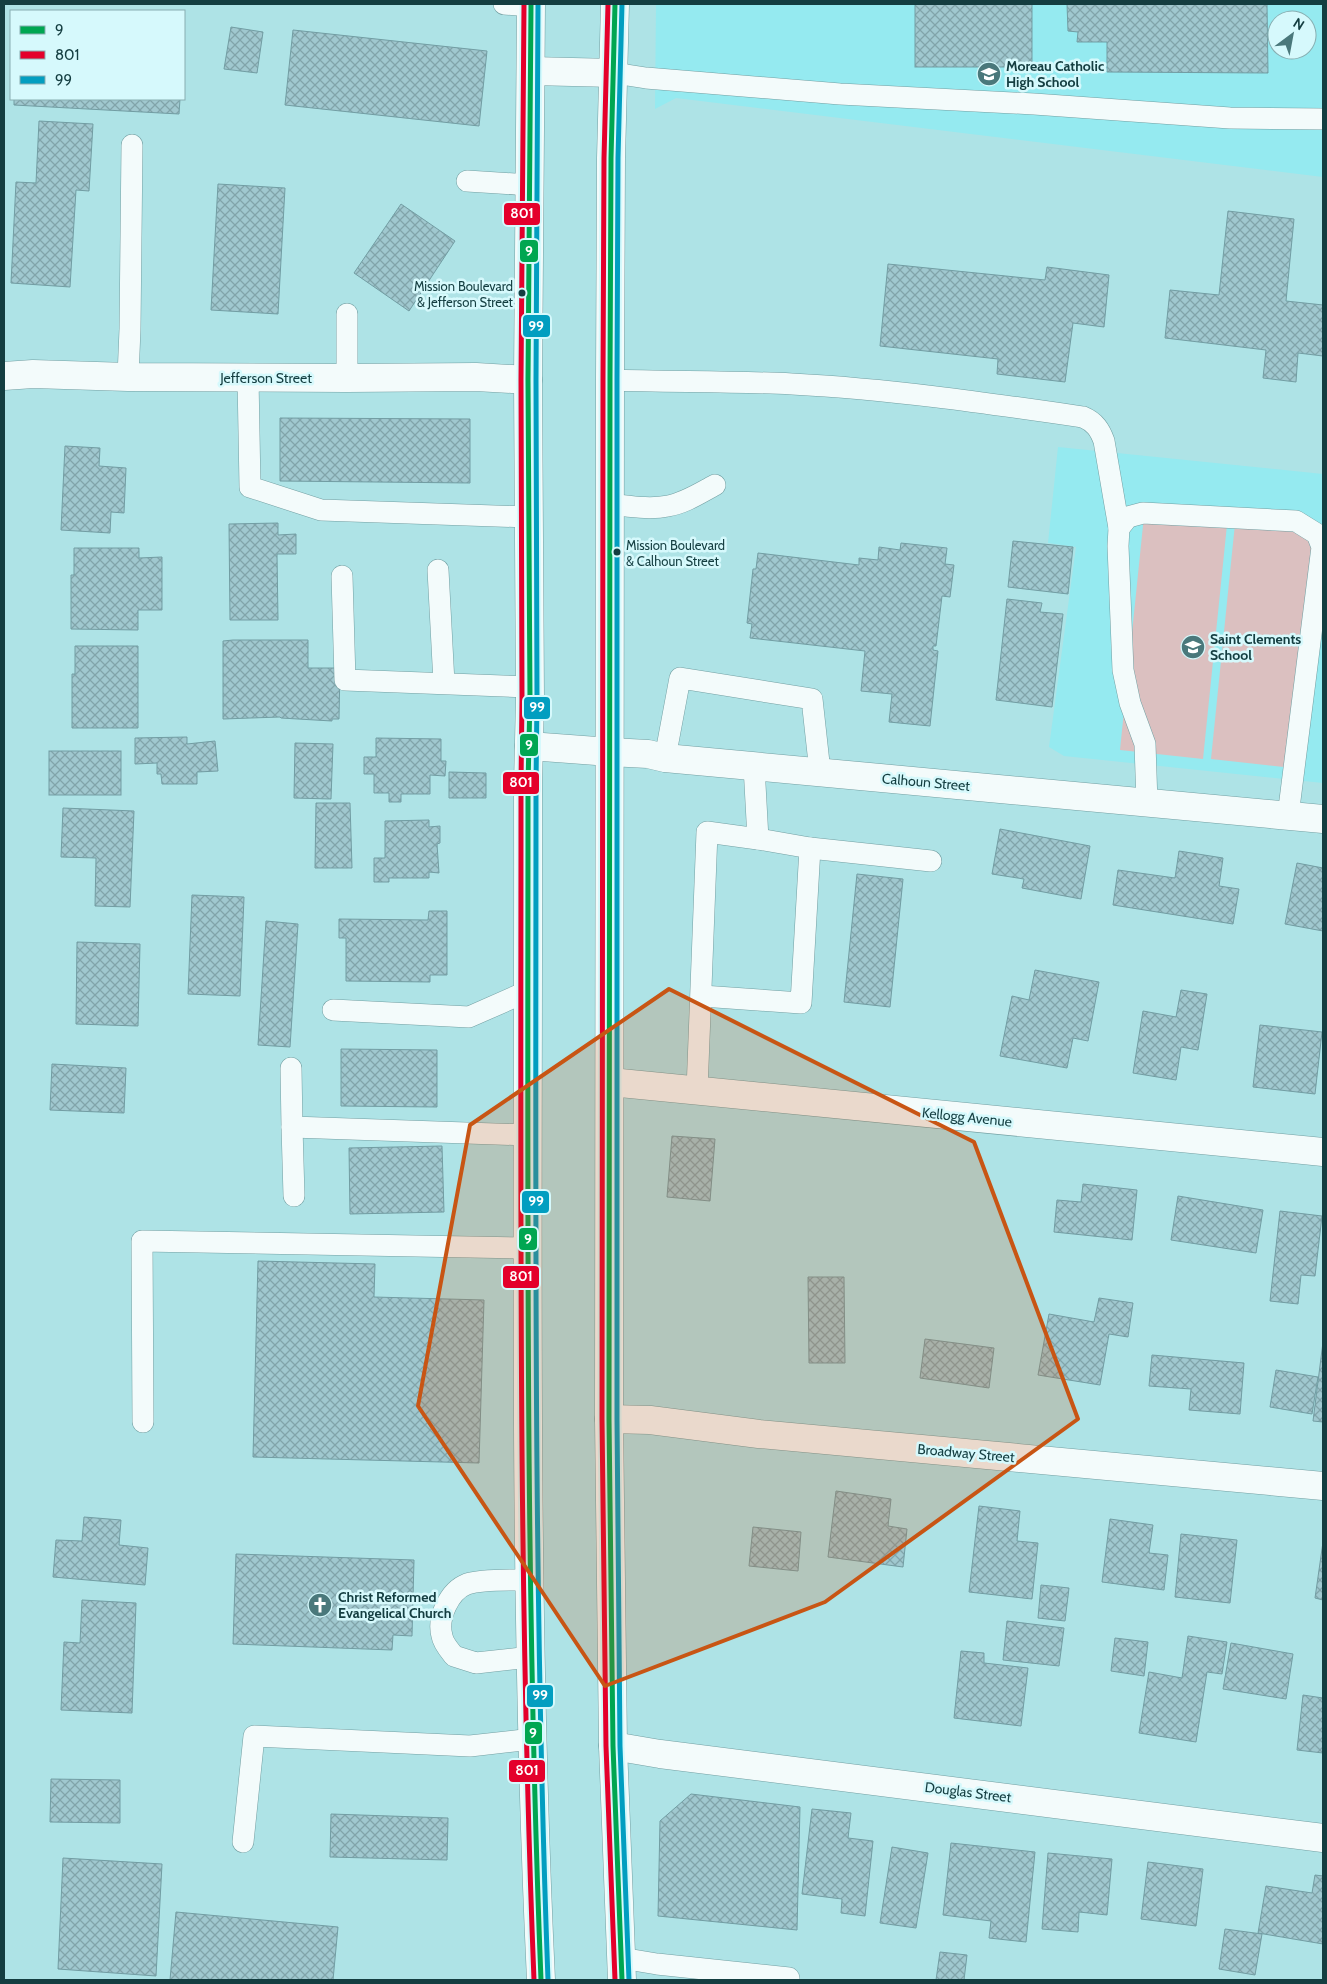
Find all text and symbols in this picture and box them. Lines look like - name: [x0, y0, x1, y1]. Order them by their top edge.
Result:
- legend: [10, 10, 185, 100]
- north arrow: [1267, 10, 1317, 60]
- text: N: [1290, 14, 1308, 34]
- text: 9: [55, 21, 64, 39]
- text: 801: [55, 46, 79, 64]
- place label: Moreau Catholic High School: [1006, 57, 1105, 91]
- school or university icon: Moreau Catholic High School: [976, 61, 1002, 87]
- text: 99: [55, 71, 72, 89]
- line badge: 801: [503, 202, 541, 226]
- text: 801: [510, 204, 534, 222]
- line badge: 9: [519, 239, 539, 263]
- text: 9: [525, 242, 533, 260]
- place label: Mission Boulevard & Jefferson Street: [414, 278, 514, 310]
- marker: Mission Boulevard & Jefferson Street: [517, 288, 527, 298]
- line badge: 99: [522, 314, 551, 338]
- text: 99: [528, 317, 544, 335]
- street label: Jefferson Street: [219, 369, 312, 387]
- place label: Mission Boulevard & Calhoun Street: [626, 537, 725, 569]
- marker: Mission Boulevard & Calhoun Street: [612, 547, 622, 557]
- place label: Saint Clements School: [1210, 630, 1301, 664]
- school or university icon: Saint Clements School: [1180, 634, 1206, 660]
- line badge: 99: [523, 696, 551, 720]
- text: 99: [529, 698, 545, 716]
- line badge: 9: [519, 733, 539, 757]
- text: 9: [525, 736, 533, 754]
- street label: Calhoun Street: [881, 769, 971, 795]
- line badge: 801: [502, 771, 540, 795]
- text: 801: [509, 773, 533, 791]
- street label: Kellogg Avenue: [921, 1103, 1013, 1131]
- line badge: 99: [521, 1190, 550, 1214]
- text: 99: [528, 1192, 544, 1210]
- line badge: 9: [518, 1227, 538, 1251]
- text: 9: [524, 1230, 532, 1248]
- line badge: 801: [502, 1265, 540, 1289]
- text: 801: [509, 1267, 533, 1285]
- street label: Broadway Street: [917, 1440, 1016, 1466]
- place label: Christ Reformed Evangelical Church: [338, 1588, 451, 1622]
- church icon: Christ Reformed Evangelical Church: [307, 1592, 333, 1618]
- line badge: 99: [526, 1684, 554, 1708]
- text: 99: [532, 1686, 548, 1704]
- line badge: 9: [524, 1721, 543, 1745]
- text: 9: [529, 1724, 537, 1742]
- line badge: 801: [508, 1759, 546, 1783]
- text: 801: [515, 1761, 539, 1779]
- street label: Douglas Street: [924, 1778, 1013, 1806]

